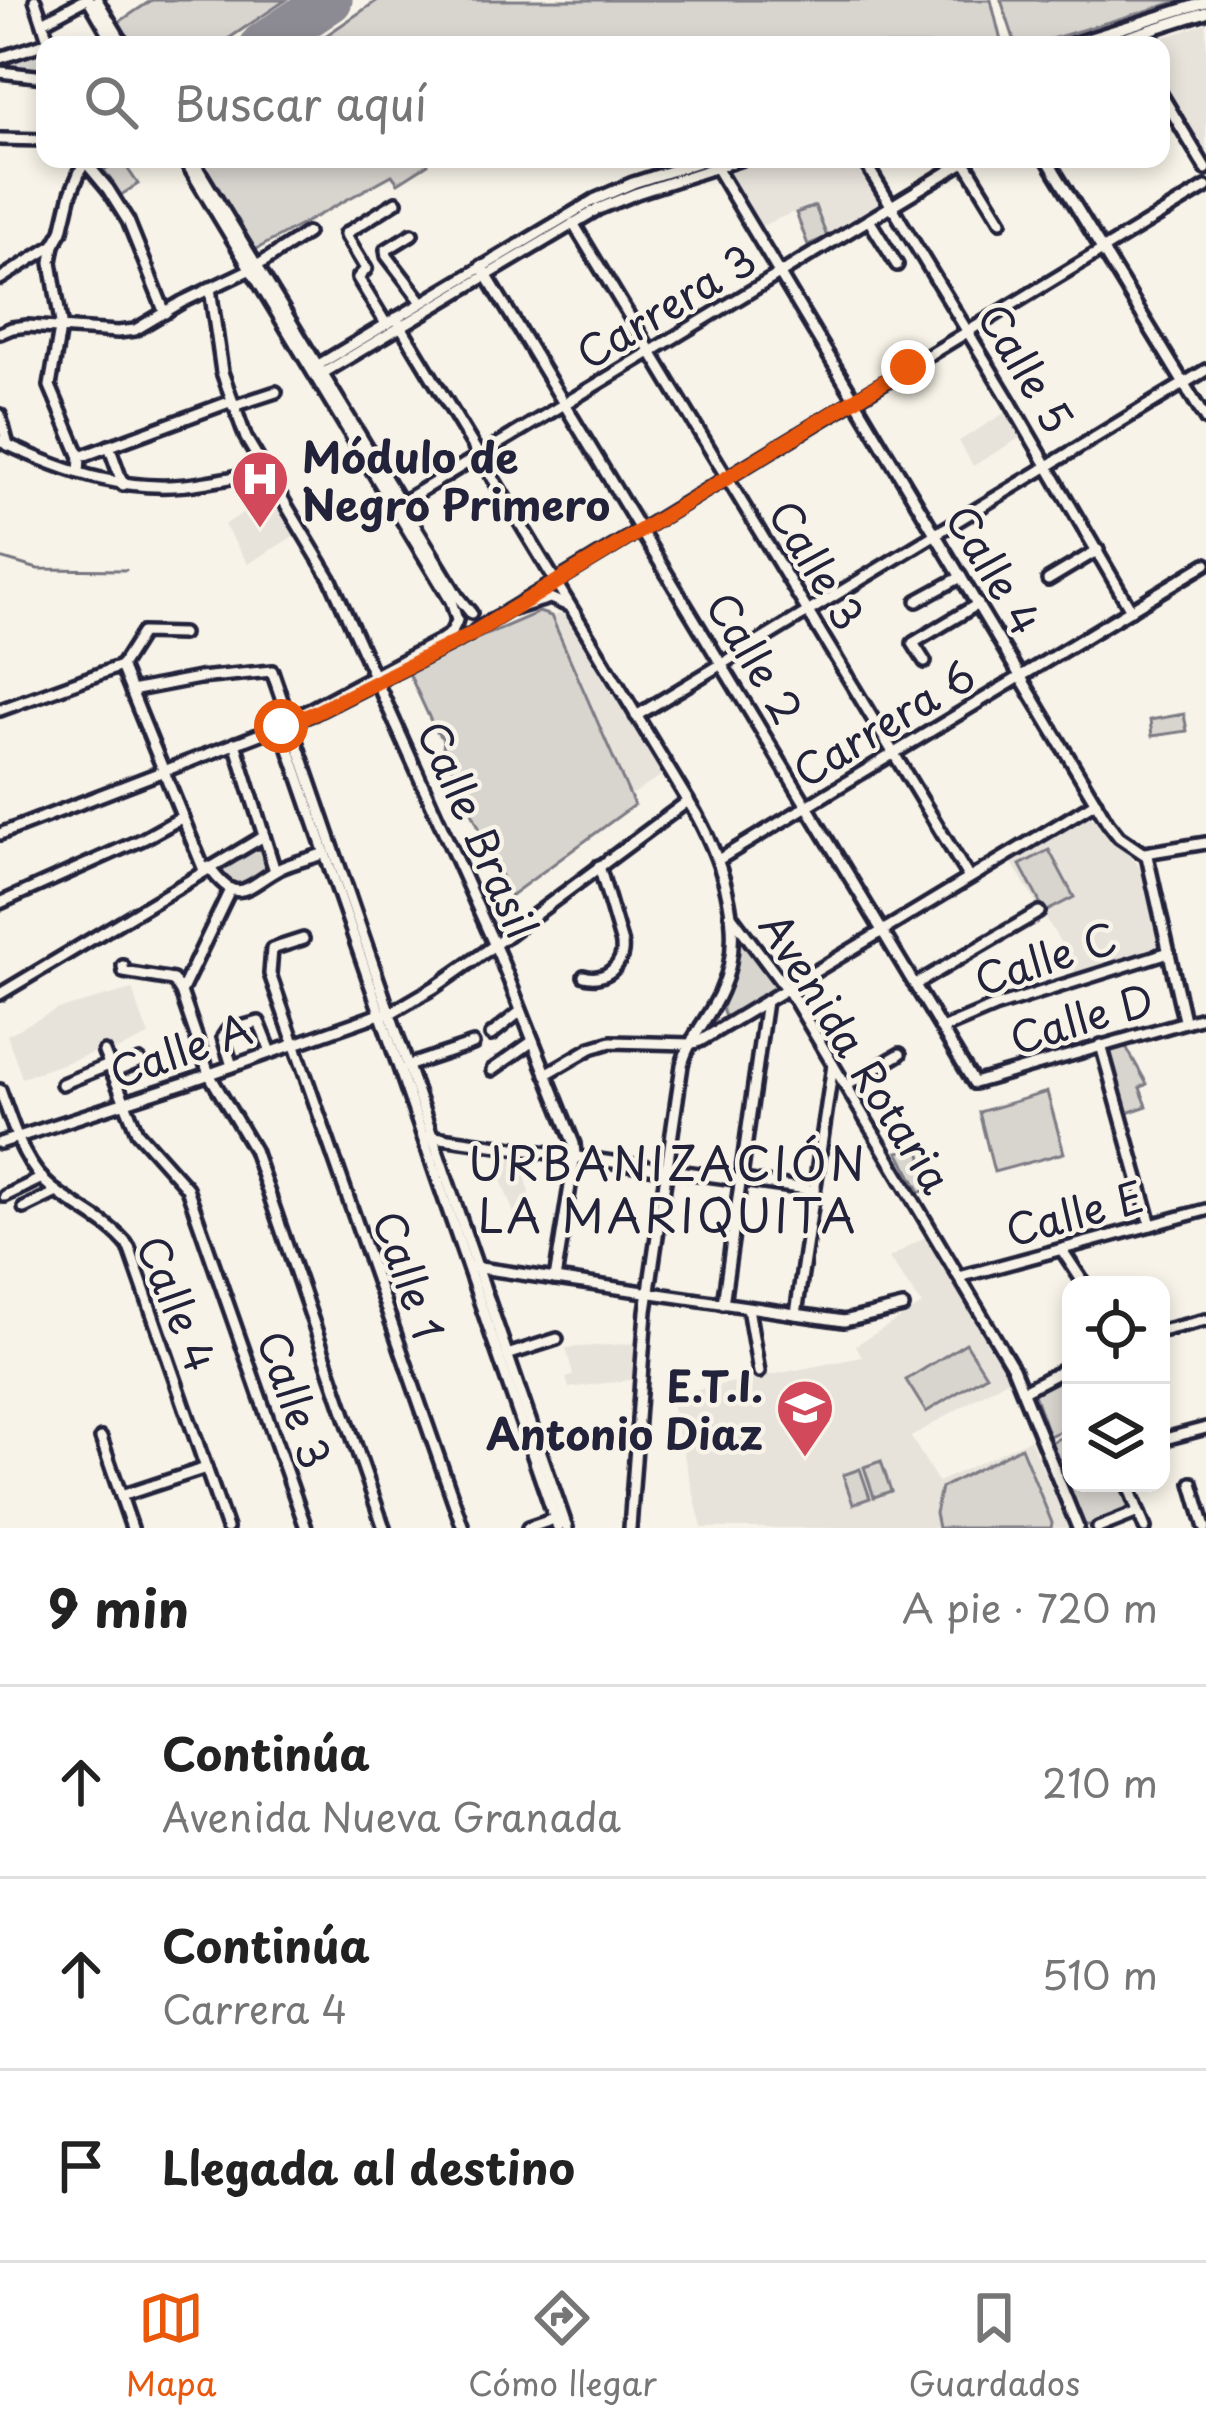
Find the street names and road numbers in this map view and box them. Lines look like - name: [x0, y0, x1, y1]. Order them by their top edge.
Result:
- street label: Carrera 3: [563, 227, 767, 383]
- street label: Calle 5: [964, 290, 1090, 444]
- street label: Calle 3: [754, 487, 882, 641]
- street label: Calle 4: [931, 492, 1059, 646]
- street label: Calle 2: [692, 579, 820, 735]
- street label: Carrera 6: [780, 643, 986, 801]
- street label: Calle Brasil: [403, 710, 555, 948]
- street label: Avenida Rotaria: [745, 899, 969, 1205]
- street label: Calle C: [966, 904, 1124, 1010]
- street label: Calle D: [1001, 965, 1161, 1069]
- street label: Calle A: [101, 995, 259, 1103]
- street label: Calle E: [998, 1163, 1150, 1261]
- street label: Calle 1: [359, 1202, 461, 1348]
- street label: Calle 4: [122, 1225, 234, 1381]
- street label: Calle 3: [243, 1322, 349, 1476]

